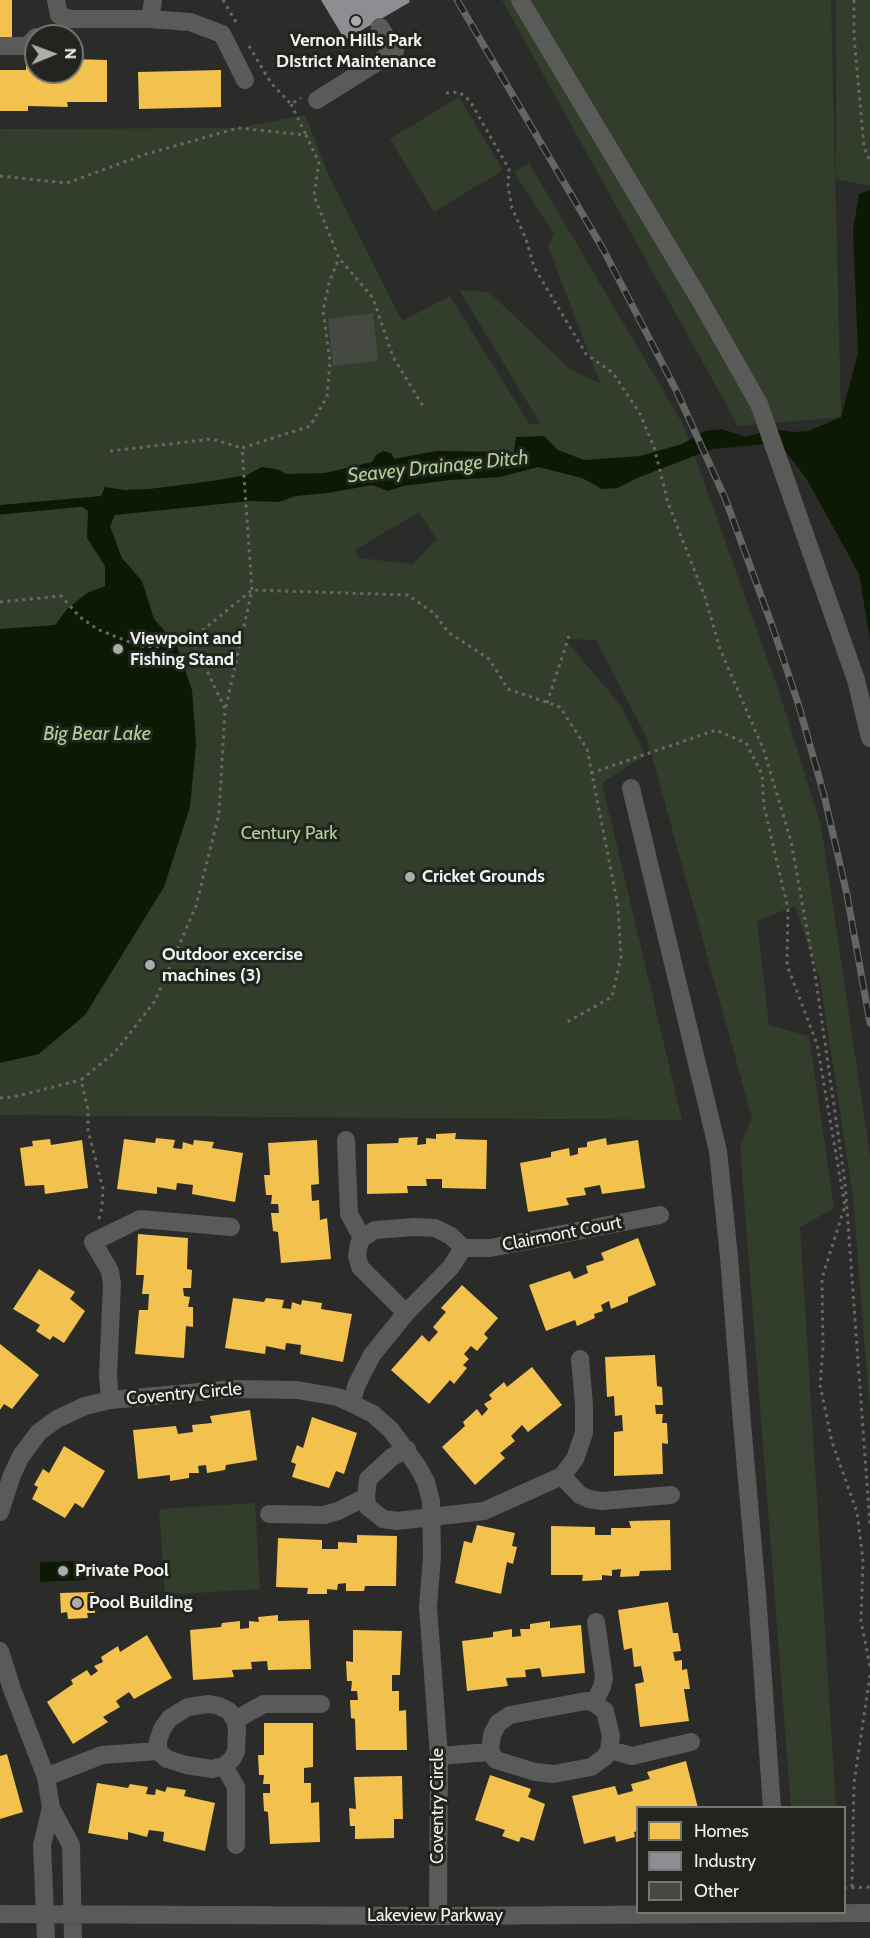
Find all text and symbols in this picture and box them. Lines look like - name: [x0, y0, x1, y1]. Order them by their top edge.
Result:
- marker: Vernon Hills Park DIstrict Maintenance: [349, 14, 363, 28]
- north arrow: [24, 24, 84, 84]
- place label: Vernon Hills Park DIstrict Maintenance: [276, 30, 436, 72]
- text: N: [61, 48, 80, 60]
- water label: Seavey Drainage Ditch: [346, 446, 530, 488]
- place label: Viewpoint and Fishing Stand: [130, 628, 242, 670]
- marker: Viewpoint and Fishing Stand: [111, 642, 125, 656]
- water label: Big Bear Lake: [43, 722, 151, 746]
- park label: Century Park: [241, 823, 337, 845]
- place label: Cricket Grounds: [422, 866, 545, 888]
- marker: Cricket Grounds: [403, 870, 417, 884]
- place label: Outdoor excercise machines (3): [162, 944, 303, 986]
- marker: Outdoor excercise machines (3): [143, 958, 157, 972]
- street label: Clairmont Court: [500, 1212, 624, 1256]
- street label: Coventry Circle: [125, 1378, 243, 1410]
- place label: Private Pool: [75, 1560, 169, 1582]
- marker: Private Pool: [56, 1564, 70, 1578]
- place label: Pool Building: [89, 1592, 192, 1614]
- marker: Pool Building: [70, 1596, 84, 1610]
- street label: Coventry Circle: [427, 1748, 449, 1864]
- legend: [636, 1806, 846, 1914]
- text: Homes: [694, 1820, 749, 1842]
- text: Industry: [694, 1850, 756, 1872]
- text: Other: [694, 1880, 739, 1902]
- street label: Lakeview Parkway: [367, 1905, 503, 1927]

